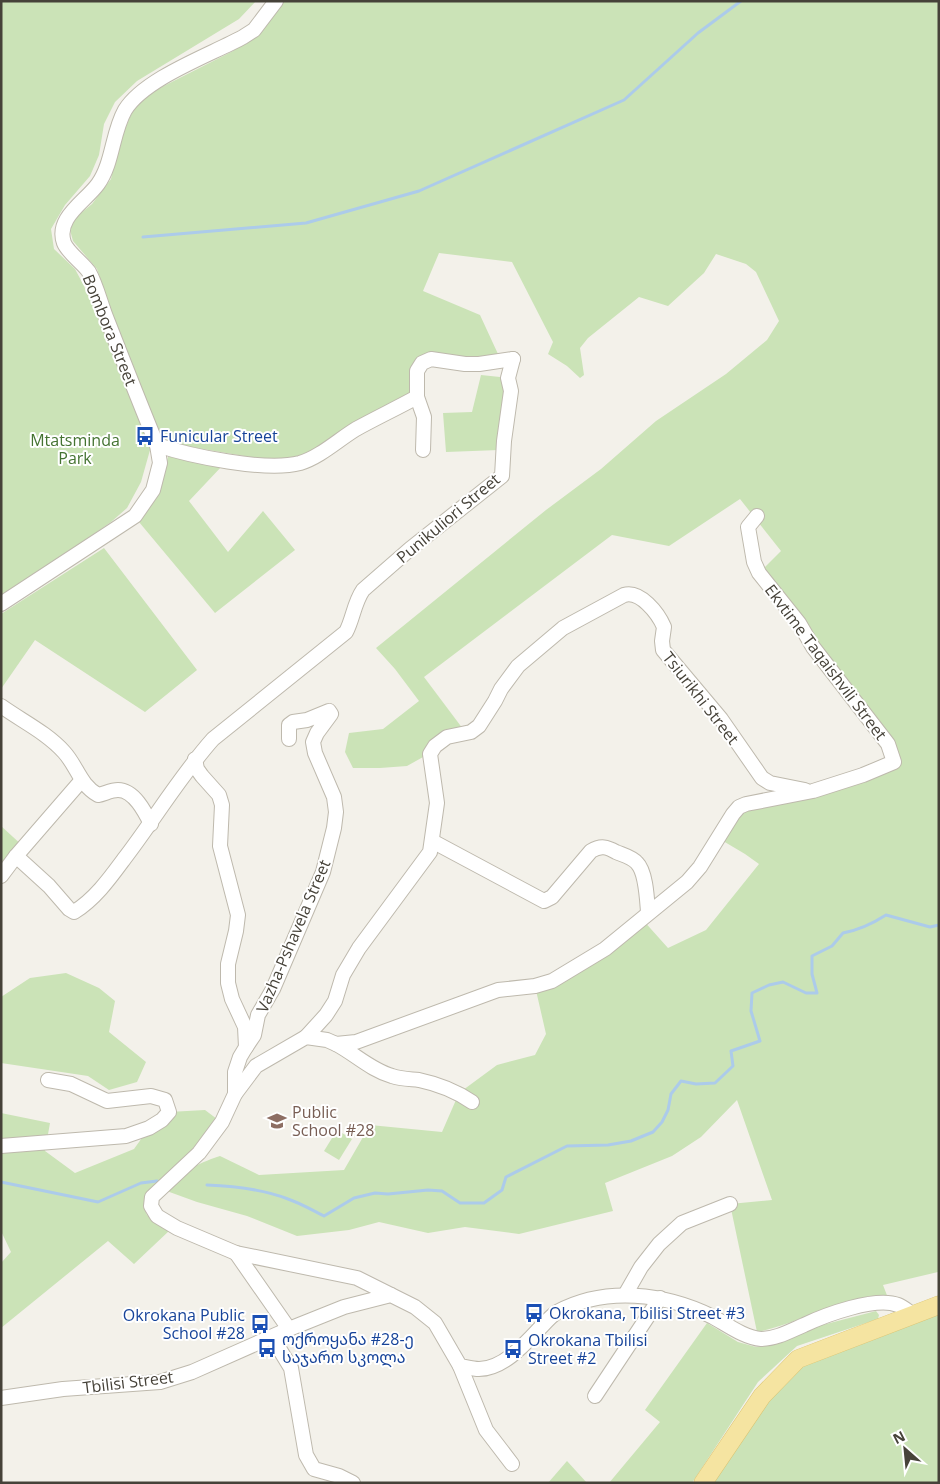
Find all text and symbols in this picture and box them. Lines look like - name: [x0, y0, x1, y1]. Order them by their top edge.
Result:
- street label: Bombora Street: [78, 271, 142, 389]
- bus stop icon: Funicular Street: [134, 425, 156, 447]
- place label: Funicular Street: [160, 425, 278, 447]
- park label: Mtatsminda Park: [30, 429, 120, 469]
- street label: Punikuliori Street: [392, 468, 505, 568]
- street label: Ekvtime Taqaishvili Street: [760, 580, 892, 745]
- street label: Tsiurikhi Street: [658, 647, 744, 749]
- street label: Vazha-Pshavela Street: [251, 856, 335, 1016]
- place label: Public School #28: [292, 1101, 374, 1141]
- school or university icon: Public School #28: [266, 1110, 288, 1132]
- bus stop icon: Okrokana, Tbilisi Street #3: [523, 1302, 545, 1324]
- place label: Okrokana, Tbilisi Street #3: [549, 1302, 745, 1324]
- place label: Okrokana Public School #28: [123, 1304, 245, 1344]
- bus stop icon: Okrokana Public School #28: [249, 1313, 271, 1335]
- place label: ოქროყანა #28-ე საჯარო სკოლა: [282, 1328, 414, 1368]
- place label: Okrokana Tbilisi Street #2: [528, 1329, 648, 1369]
- bus stop icon: ოქროყანა #28-ე საჯარო სკოლა: [256, 1337, 278, 1359]
- bus stop icon: Okrokana Tbilisi Street #2: [502, 1338, 524, 1360]
- street label: Tbilisi Street: [81, 1365, 175, 1398]
- north arrow: [880, 1424, 930, 1474]
- text: N: [889, 1426, 908, 1448]

